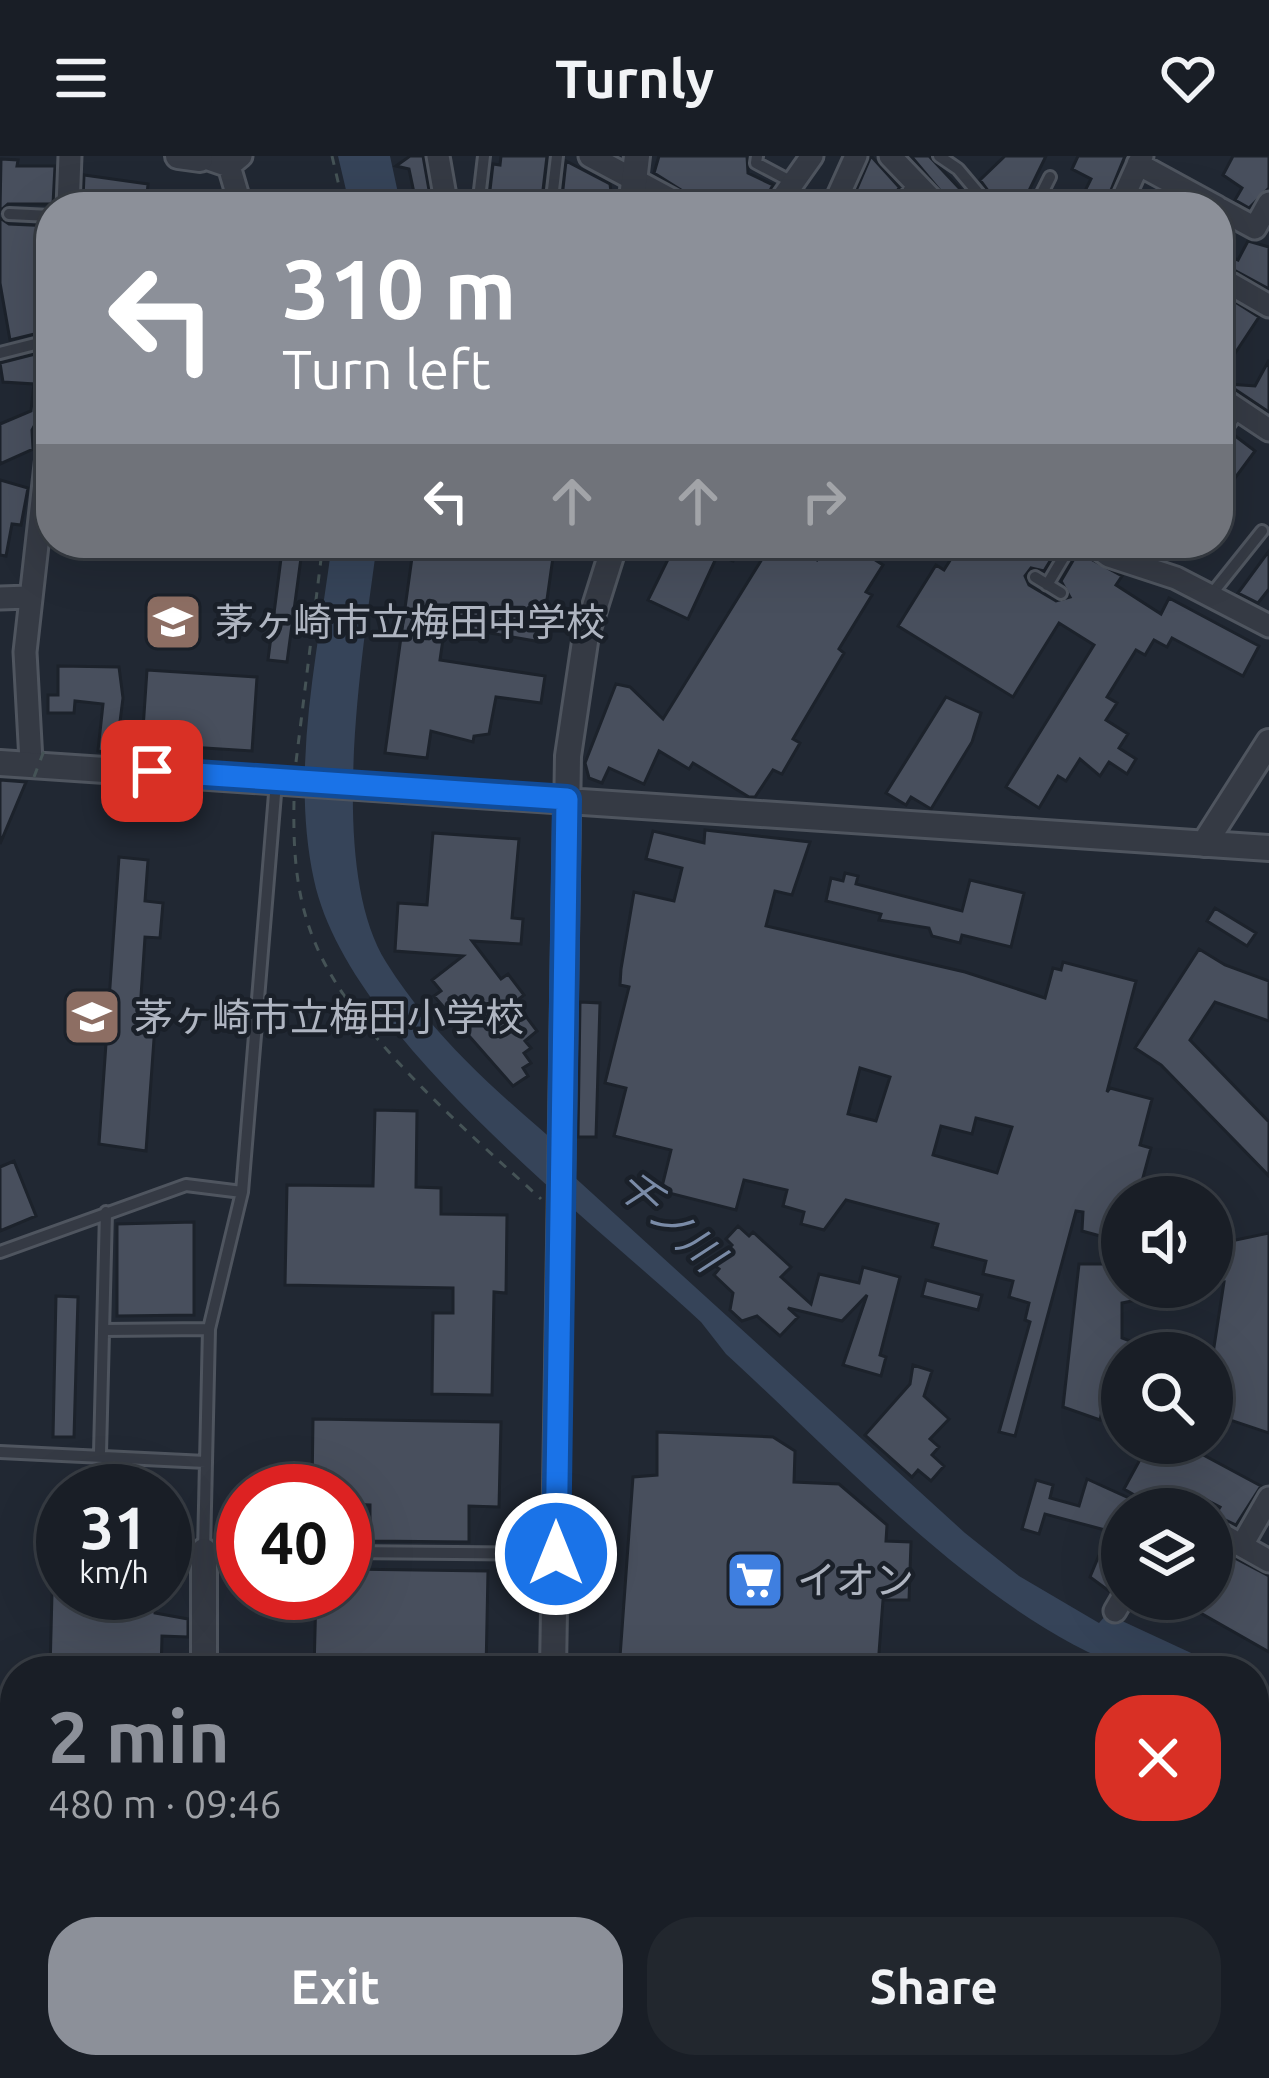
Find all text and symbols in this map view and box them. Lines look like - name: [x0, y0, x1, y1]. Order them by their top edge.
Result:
- icon: menu: [48, 45, 114, 111]
- icon: heart: [1155, 45, 1221, 111]
- text: Turnly: [555, 48, 714, 108]
- icon: left: [84, 240, 240, 396]
- text: 310 m: [282, 241, 516, 335]
- text: Turn left: [282, 339, 491, 399]
- icon: left: [413, 468, 479, 534]
- icon: ahead: [539, 468, 605, 534]
- icon: ahead: [665, 468, 731, 534]
- icon: right: [791, 468, 857, 534]
- school or university icon: 茅ヶ崎市立梅田中学校: [142, 591, 204, 653]
- place label: 茅ヶ崎市立梅田中学校: [215, 600, 605, 643]
- pin: [101, 720, 203, 822]
- icon: arrive: [119, 738, 185, 804]
- school or university icon: 茅ヶ崎市立梅田小学校: [61, 986, 123, 1048]
- place label: 茅ヶ崎市立梅田小学校: [134, 995, 524, 1038]
- water label: 千ノ川: [608, 1159, 735, 1283]
- map controls: [1101, 1176, 1233, 1620]
- button: sound: [1101, 1176, 1233, 1308]
- button: search: [1101, 1332, 1233, 1464]
- speed limit sign: 40: [216, 1464, 372, 1620]
- button: layers: [1101, 1488, 1233, 1620]
- position arrow: [493, 1491, 619, 1617]
- text: 31: [80, 1493, 148, 1560]
- supermarket icon: イオン: [724, 1549, 786, 1611]
- text: km/h: [79, 1555, 149, 1589]
- place label: イオン: [797, 1558, 914, 1601]
- button: close: [1095, 1695, 1221, 1821]
- text: 2 min: [48, 1696, 230, 1777]
- text: 480 m · 09:46: [48, 1782, 282, 1825]
- button: Exit: [48, 1917, 623, 2055]
- button: Share: [647, 1917, 1221, 2055]

